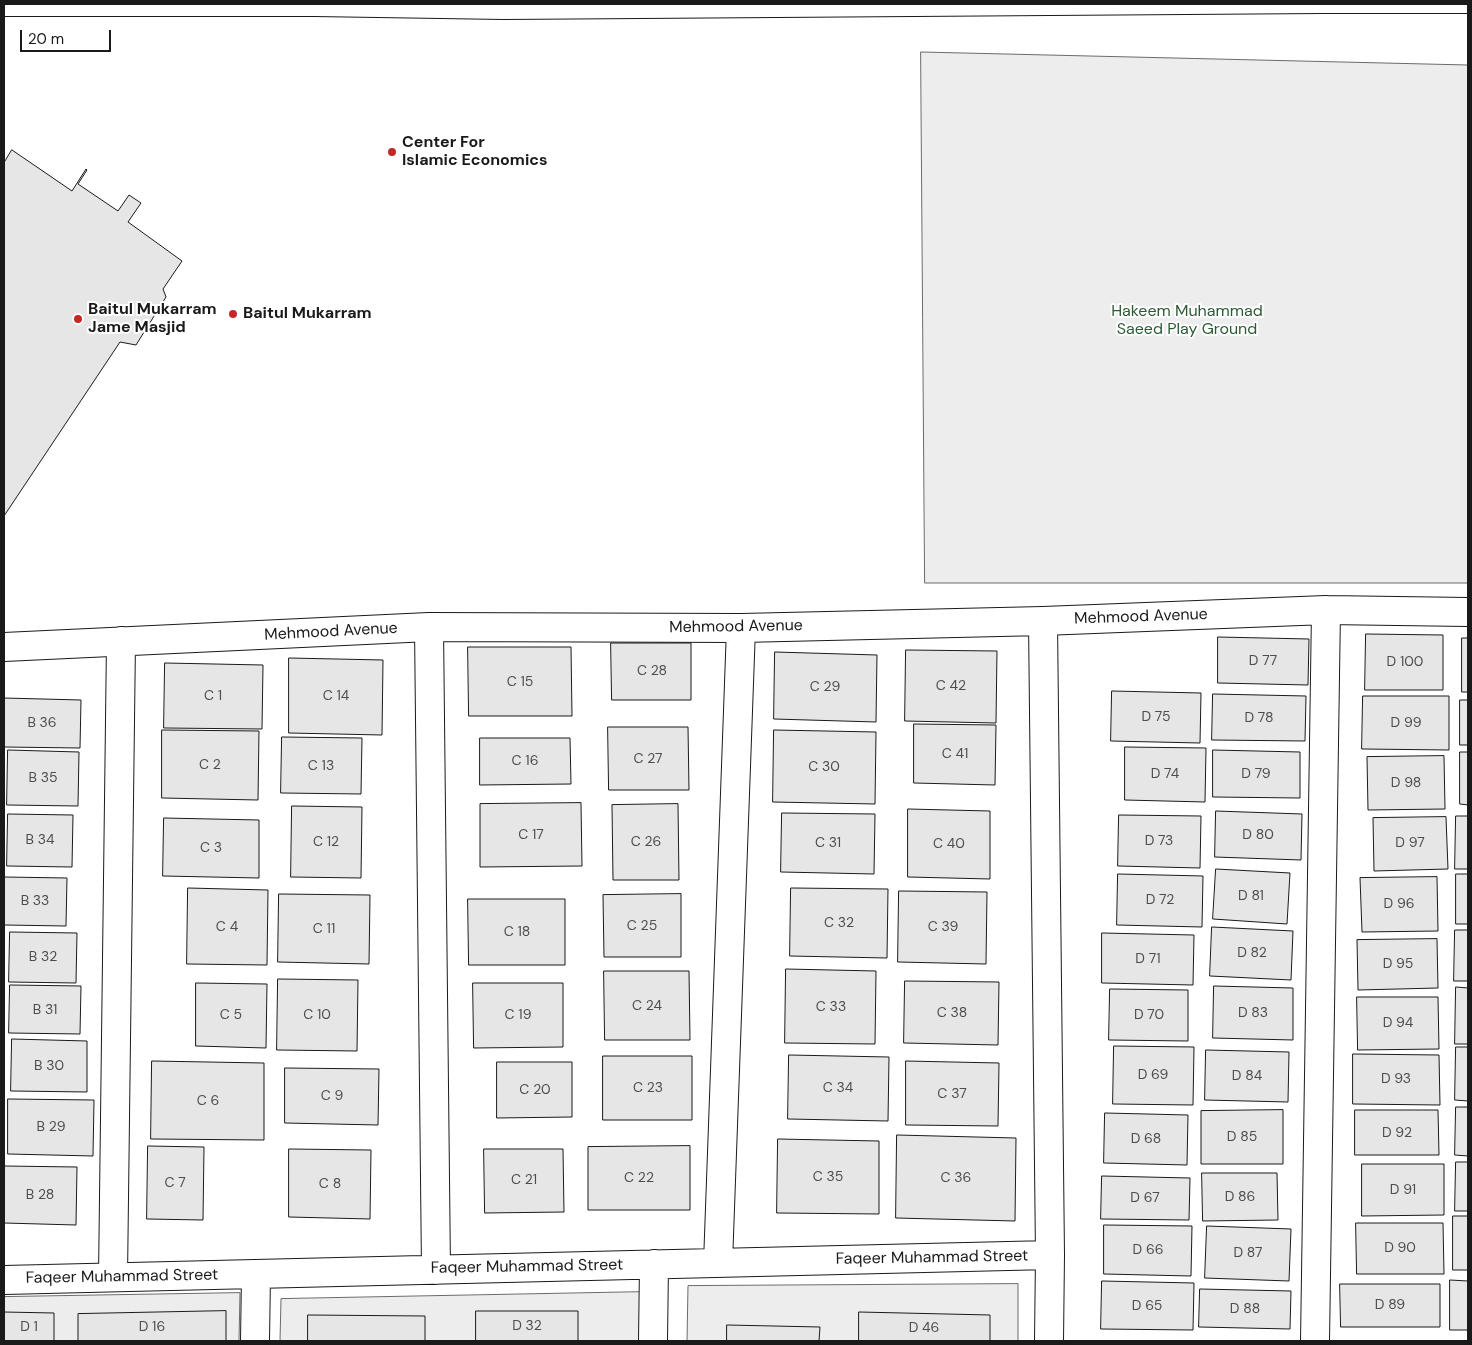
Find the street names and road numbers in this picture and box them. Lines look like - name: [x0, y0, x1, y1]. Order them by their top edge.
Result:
- street label: Mehmood Avenue: [1074, 605, 1208, 629]
- street label: Mehmood Avenue: [669, 616, 803, 638]
- street label: Mehmood Avenue: [264, 619, 398, 645]
- street label: Faqeer Muhammad Street: [836, 1247, 1028, 1269]
- street label: Faqeer Muhammad Street: [431, 1256, 623, 1278]
- street label: Faqeer Muhammad Street: [26, 1266, 218, 1288]

